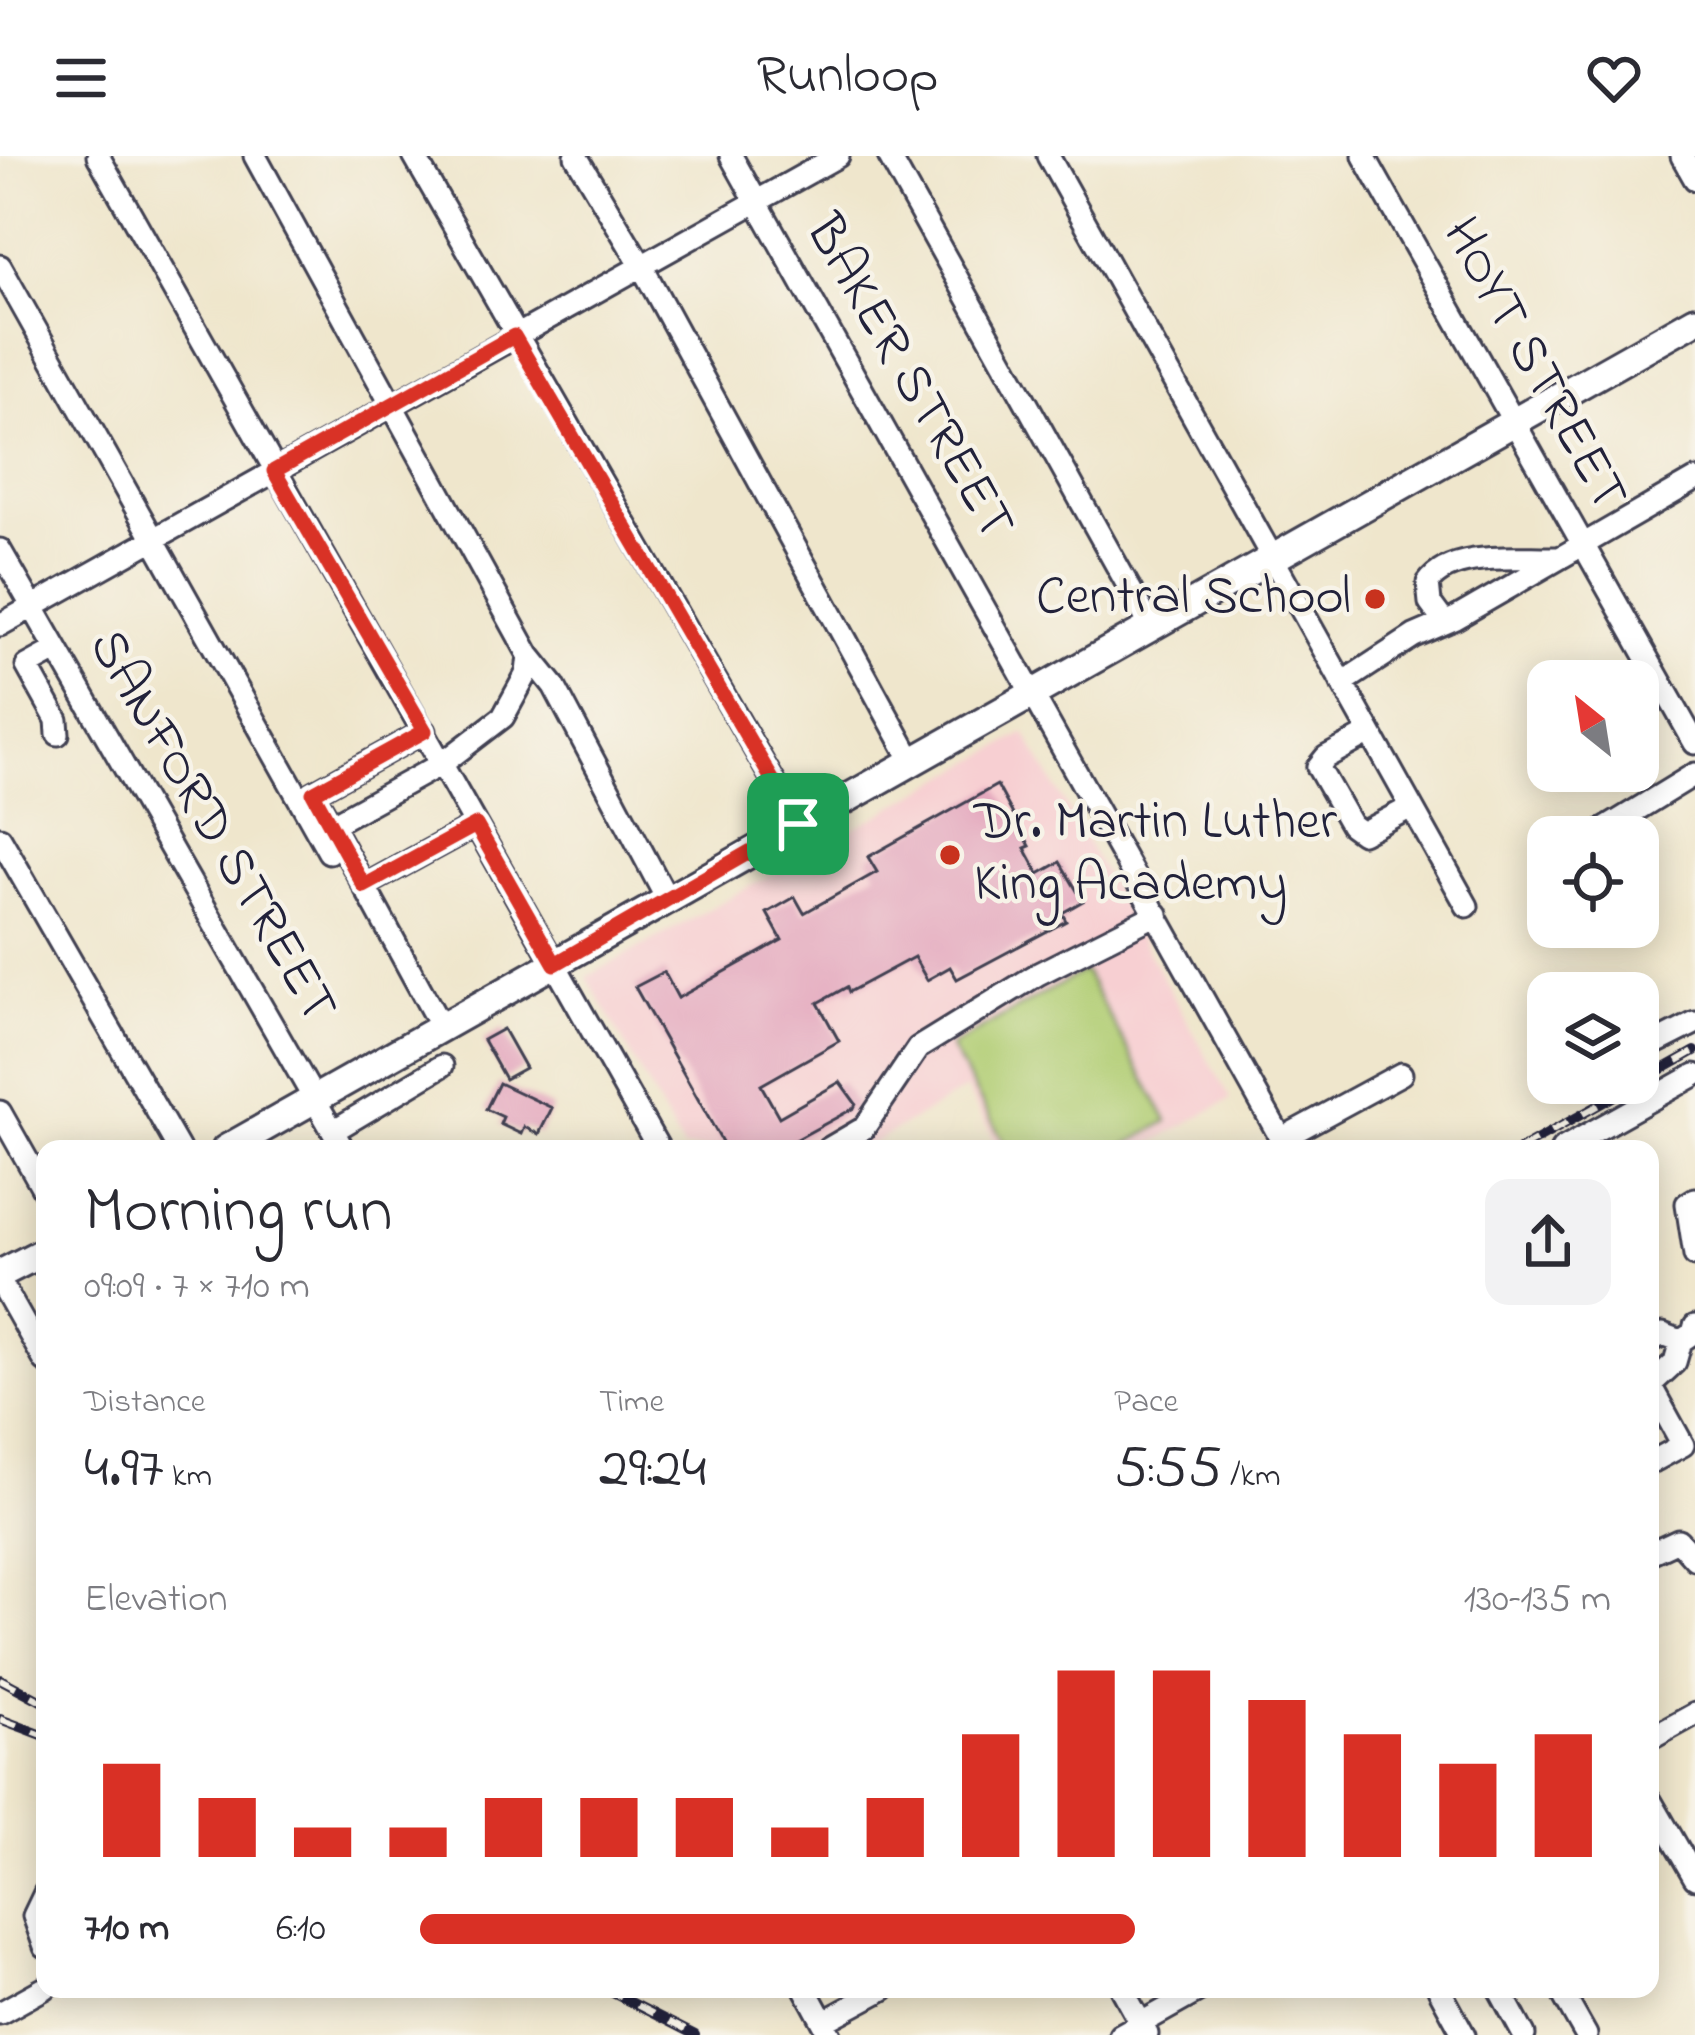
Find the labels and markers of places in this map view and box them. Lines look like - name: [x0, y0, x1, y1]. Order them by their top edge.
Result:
- place label: Central School: [1036, 560, 1351, 638]
- marker: Central School: [1362, 586, 1388, 612]
- pin: [747, 773, 849, 875]
- place label: Dr. Martin Luther King Academy: [972, 785, 1337, 926]
- marker: Dr. Martin Luther King Academy: [937, 842, 963, 868]

